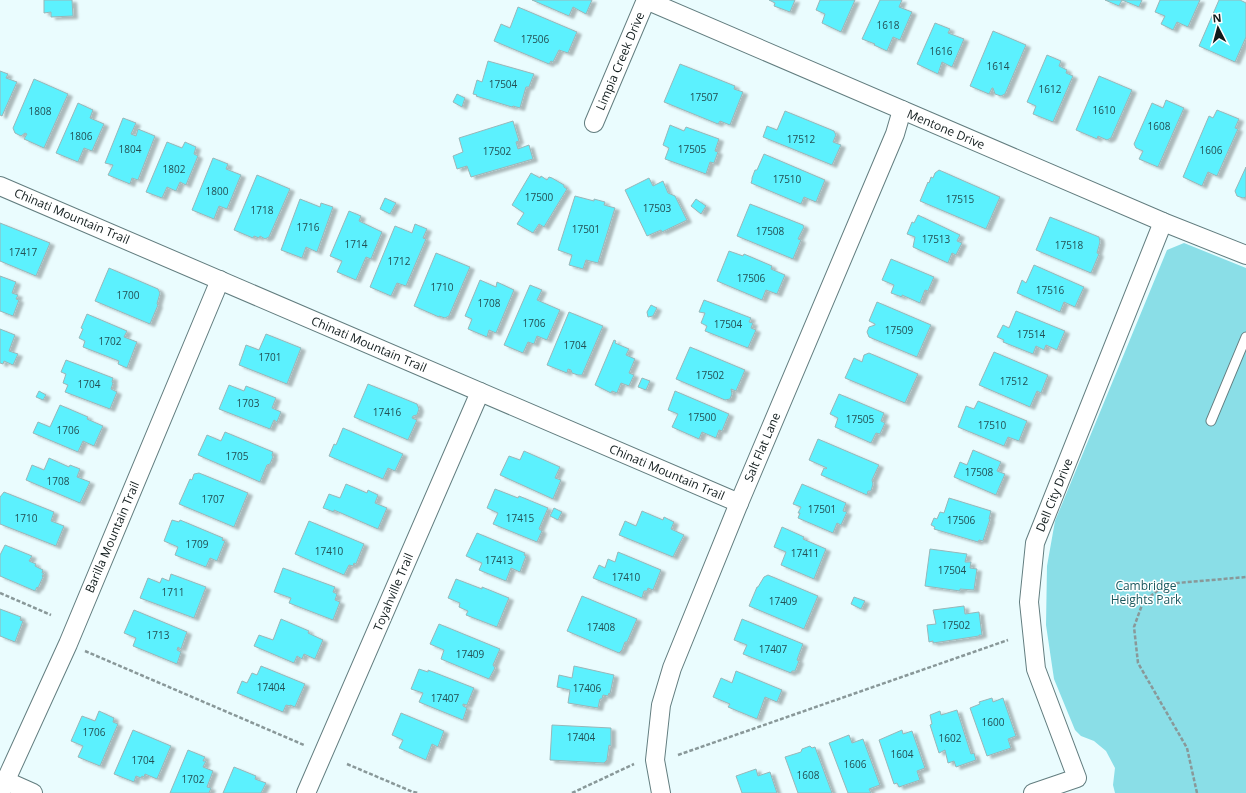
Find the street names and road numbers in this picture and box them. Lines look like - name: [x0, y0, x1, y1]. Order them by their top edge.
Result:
- street label: Limpia Creek Drive: [592, 9, 648, 113]
- street label: Mentone Drive: [904, 105, 988, 153]
- street label: Chinati Mountain Trail: [12, 184, 132, 248]
- street label: Chinati Mountain Trail: [309, 312, 429, 376]
- street label: Salt Flat Lane: [740, 409, 784, 484]
- street label: Chinati Mountain Trail: [607, 440, 727, 504]
- street label: Dell City Drive: [1032, 455, 1077, 534]
- street label: Barilla Mountain Trail: [81, 479, 143, 595]
- street label: Toyahville Trail: [369, 550, 417, 634]

